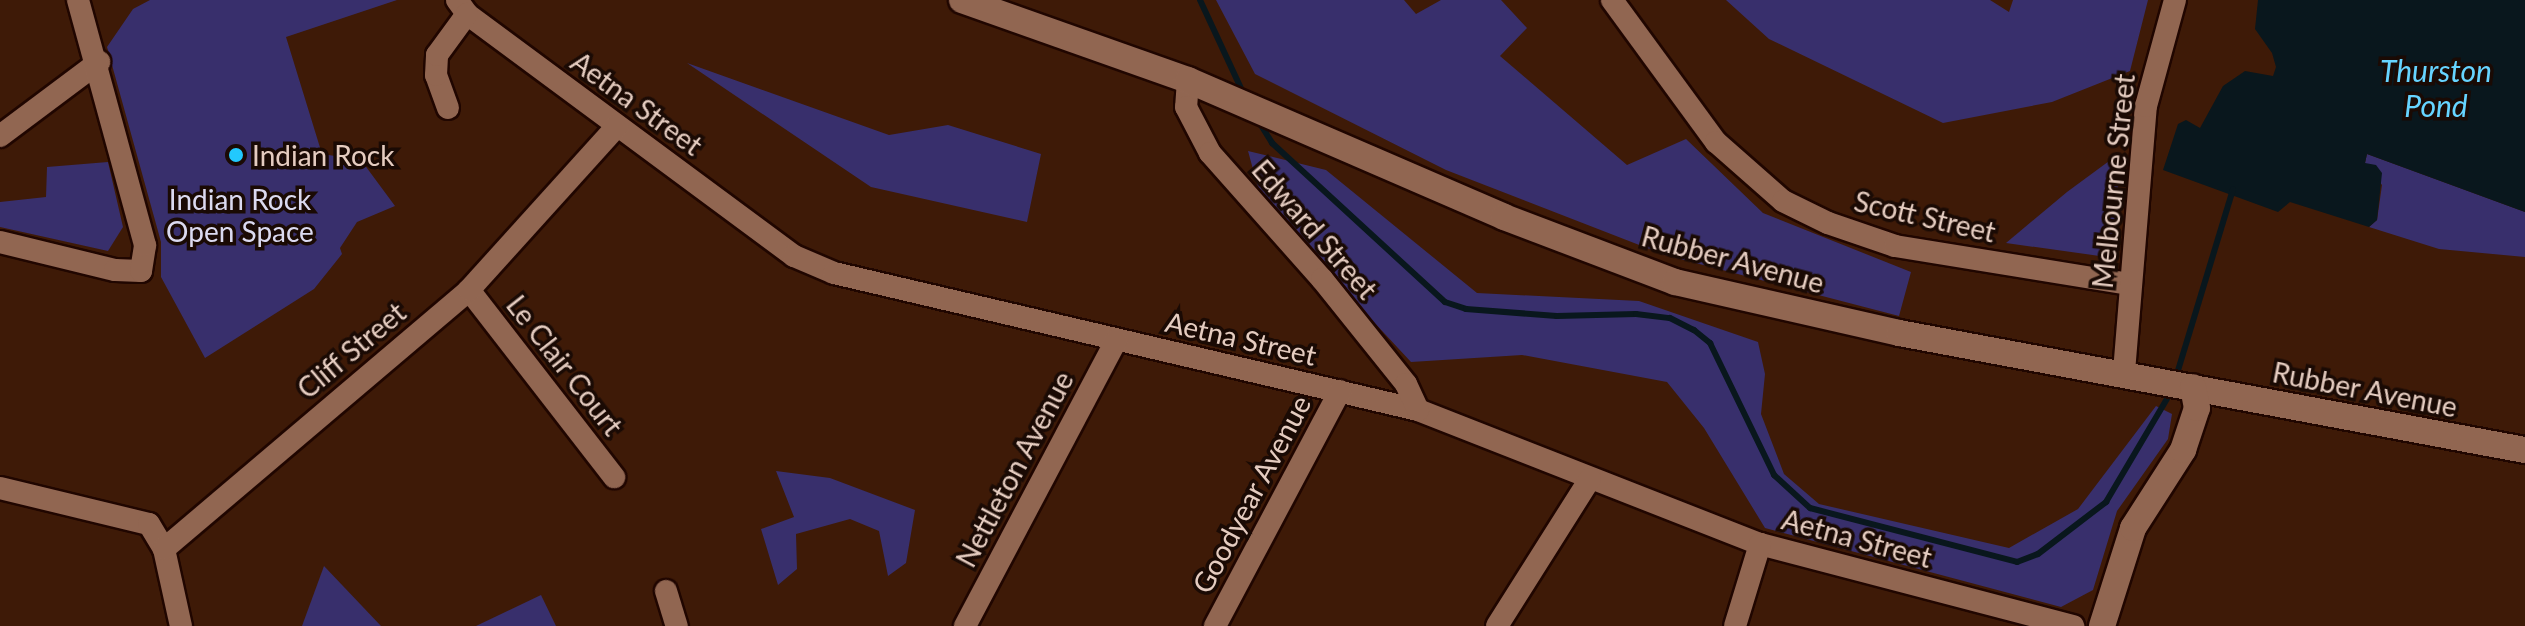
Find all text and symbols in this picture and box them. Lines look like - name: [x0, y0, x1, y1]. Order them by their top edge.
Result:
- street label: Aetna Street: [565, 44, 709, 162]
- water label: Thurston Pond: [2380, 52, 2492, 122]
- street label: Melbourne Street: [2085, 72, 2141, 290]
- place label: Indian Rock: [252, 138, 394, 172]
- marker: Indian Rock: [227, 146, 245, 164]
- street label: Edward Street: [1245, 153, 1385, 305]
- park label: Indian Rock Open Space: [166, 182, 314, 248]
- street label: Scott Street: [1851, 183, 1999, 249]
- street label: Rubber Avenue: [1637, 218, 1829, 300]
- street label: Le Clair Court: [500, 288, 630, 442]
- street label: Cliff Street: [290, 295, 412, 405]
- street label: Aetna Street: [1162, 304, 1320, 372]
- street label: Rubber Avenue: [2269, 354, 2461, 424]
- street label: Nettleton Avenue: [948, 365, 1080, 573]
- street label: Goodyear Avenue: [1184, 389, 1318, 599]
- street label: Aetna Street: [1778, 502, 1936, 574]

